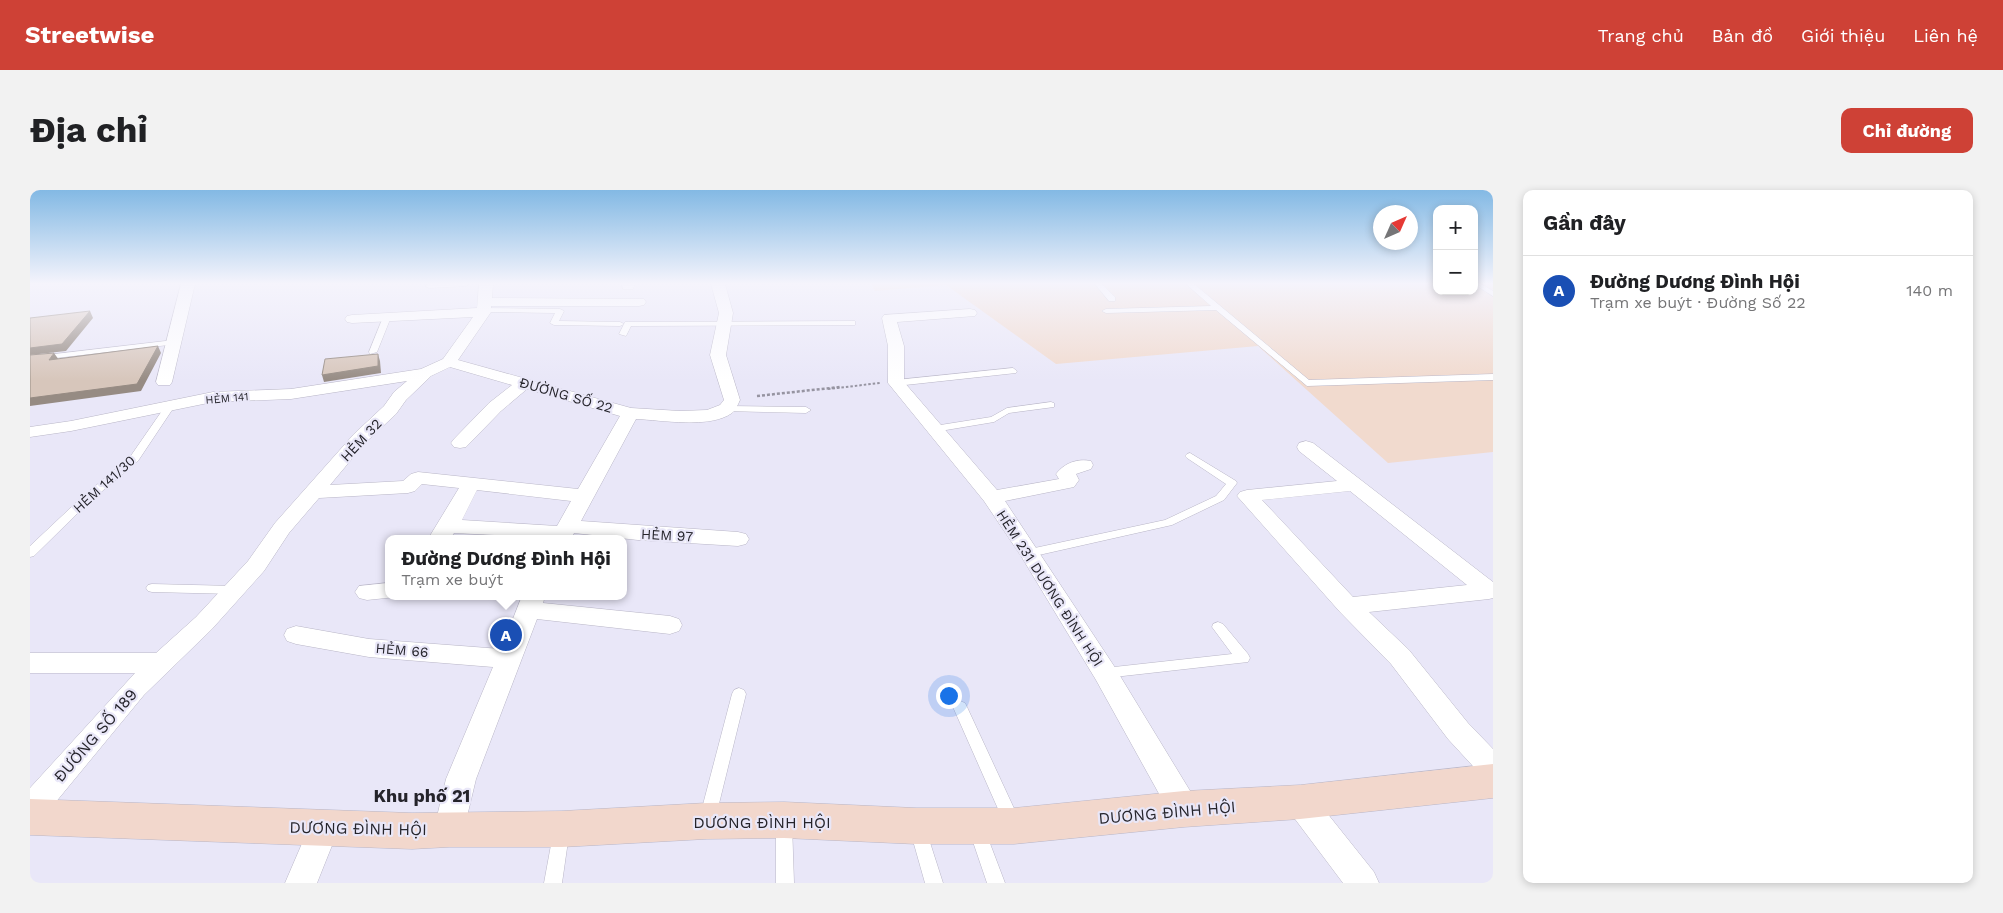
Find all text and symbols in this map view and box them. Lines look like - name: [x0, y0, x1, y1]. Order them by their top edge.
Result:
- text: Streetwise: [25, 21, 154, 49]
- text: Trang chủ: [1598, 25, 1684, 46]
- text: Bản đồ: [1712, 25, 1773, 46]
- text: Giới thiệu: [1801, 25, 1885, 46]
- text: Liên hệ: [1913, 25, 1978, 46]
- button: Chỉ đường: [1841, 108, 1973, 153]
- text: Địa chỉ: [30, 109, 148, 151]
- north arrow: [1373, 205, 1418, 250]
- map controls: [1433, 205, 1478, 295]
- button: +: [1433, 205, 1478, 250]
- text: Gần đây: [1543, 210, 1626, 235]
- button: −: [1433, 250, 1478, 295]
- text: Đường Dương Đình Hội: [1590, 270, 1800, 293]
- text: A: [1554, 281, 1564, 300]
- text: 140 m: [1906, 281, 1953, 300]
- text: Trạm xe buýt · Đường Số 22: [1590, 293, 1806, 312]
- street label: ĐƯỜNG SỐ 22: [517, 373, 615, 416]
- street label: HẺM 141: [205, 389, 249, 407]
- street label: HẺM 32: [337, 415, 385, 465]
- street label: HẺM 141/30: [70, 452, 138, 516]
- street label: HẺM 231 DƯƠNG ĐÌNH HỘI: [993, 507, 1107, 669]
- street label: HẺM 97: [641, 526, 694, 544]
- popup: [385, 535, 627, 600]
- text: Đường Dương Đình Hội: [401, 547, 611, 570]
- text: Trạm xe buýt: [401, 570, 503, 589]
- pin: A: [490, 616, 522, 654]
- street label: HẺM 66: [375, 640, 429, 660]
- your location: [936, 683, 962, 709]
- street label: ĐƯỜNG SỐ 189: [49, 684, 141, 786]
- district label: Khu phố 21: [374, 785, 470, 806]
- street label: DƯƠNG ĐÌNH HỘI: [1098, 797, 1236, 828]
- street label: DƯƠNG ĐÌNH HỘI: [693, 813, 831, 832]
- street label: DƯƠNG ĐÌNH HỘI: [289, 818, 427, 839]

